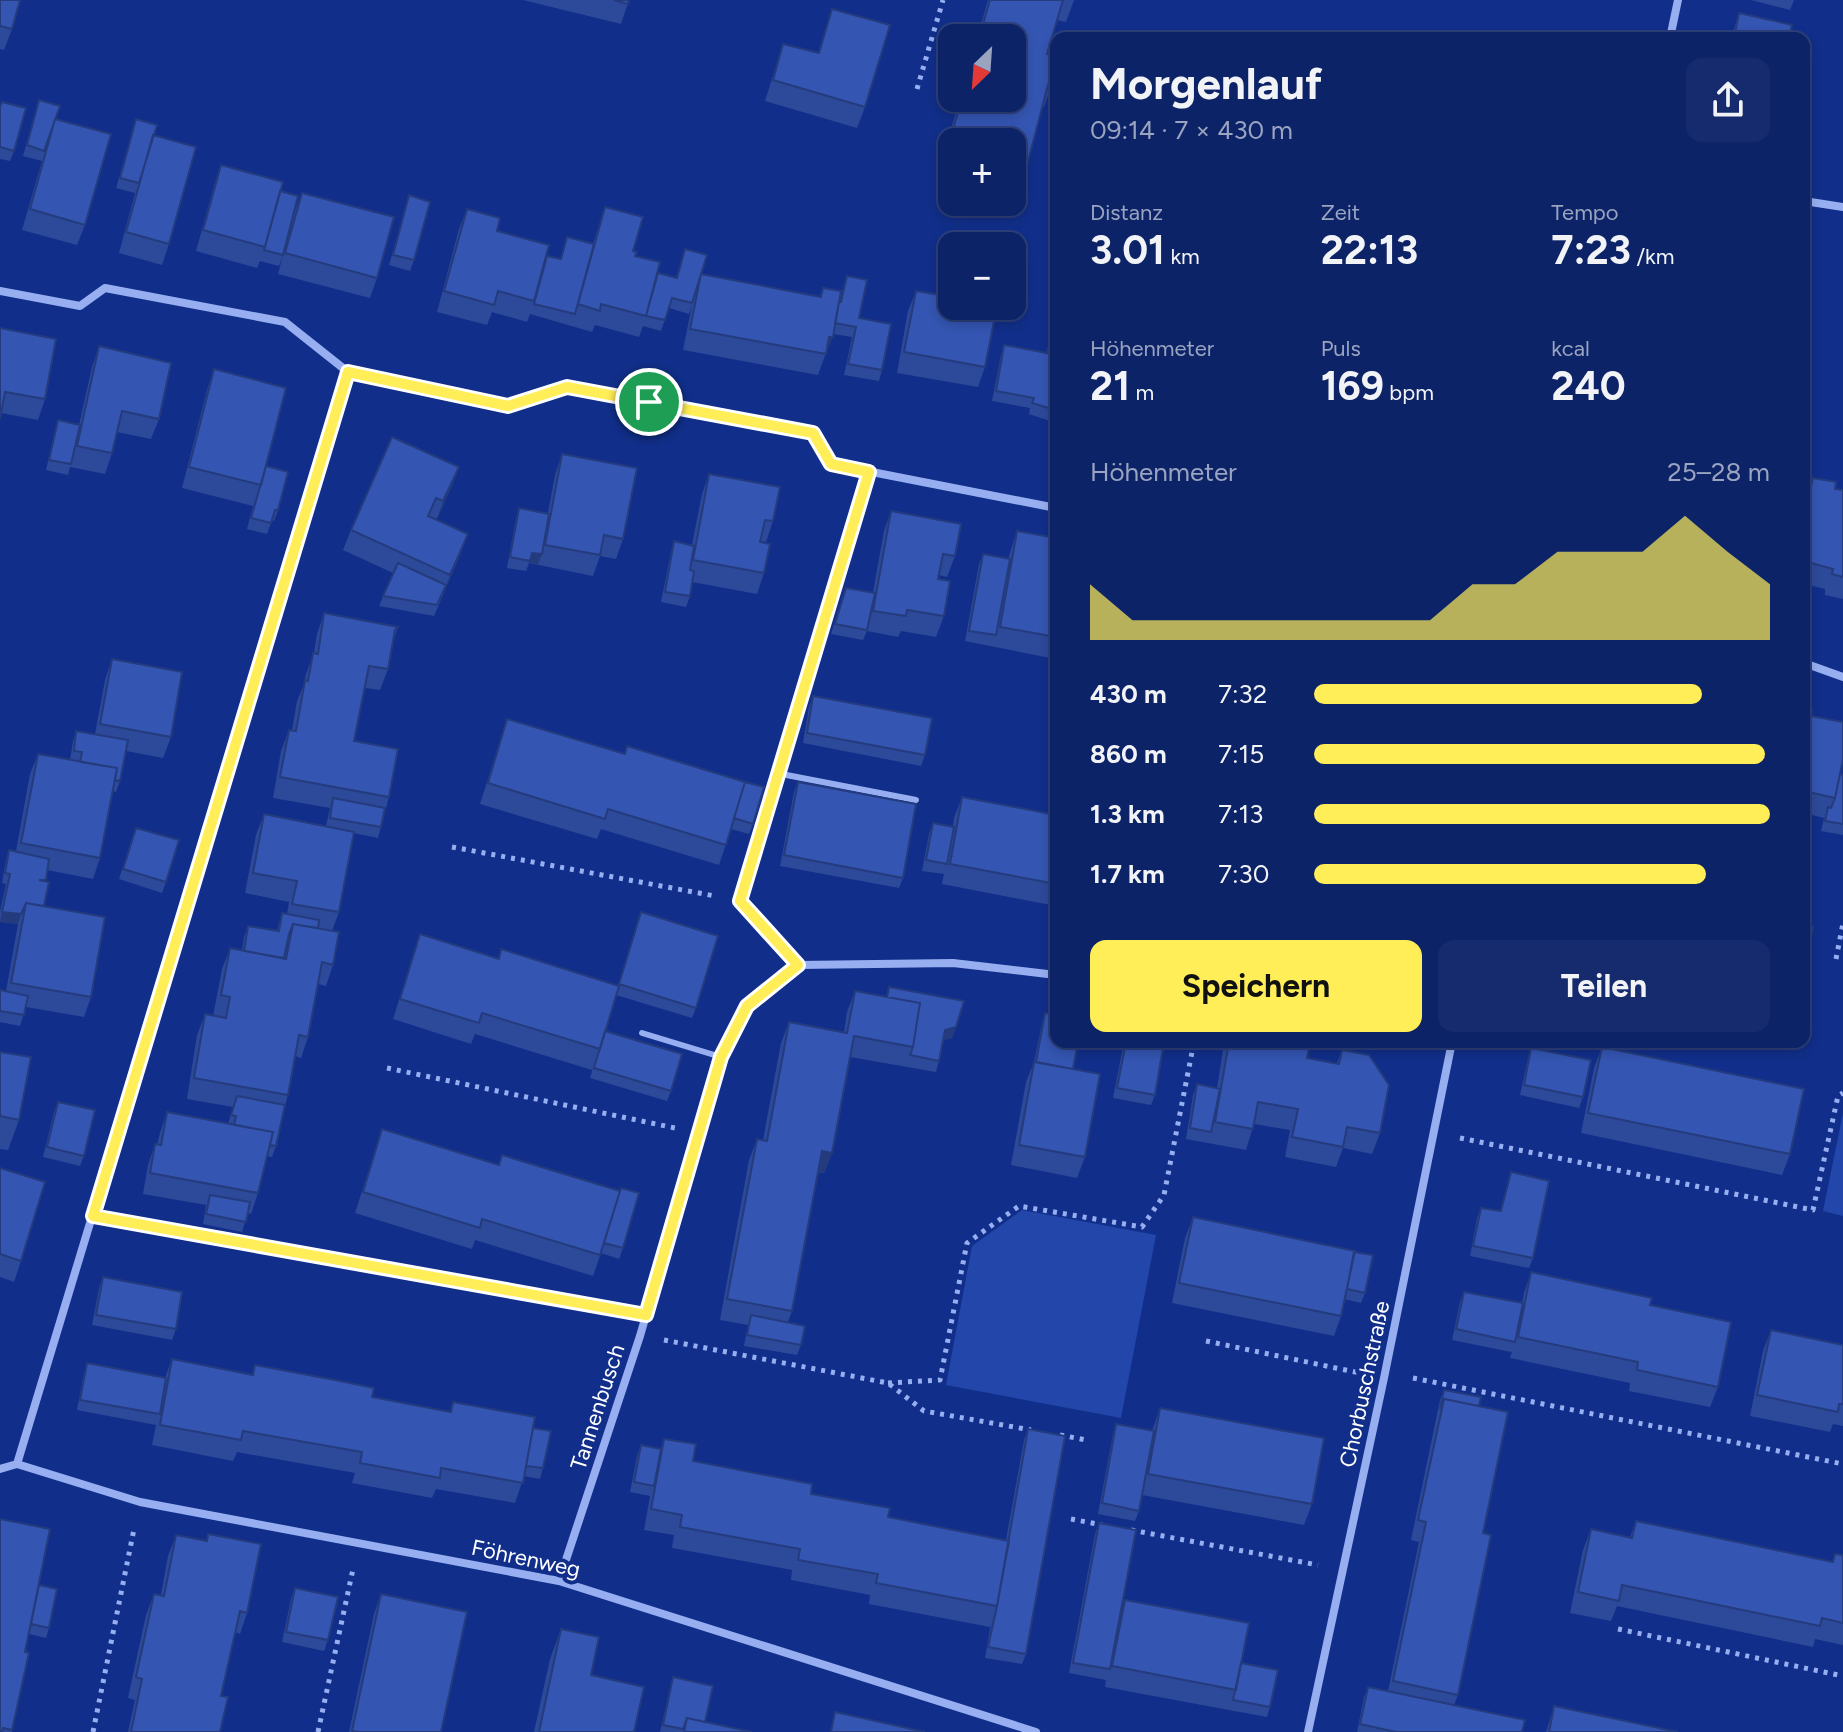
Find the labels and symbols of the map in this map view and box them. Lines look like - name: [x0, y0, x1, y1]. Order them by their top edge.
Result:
- north arrow: [938, 24, 1026, 112]
- pin: [615, 368, 683, 436]
- street label: Chorbuschstraße: [1334, 1298, 1395, 1470]
- street label: Tannenbusch: [564, 1341, 630, 1473]
- street label: Föhrenweg: [469, 1534, 583, 1583]

